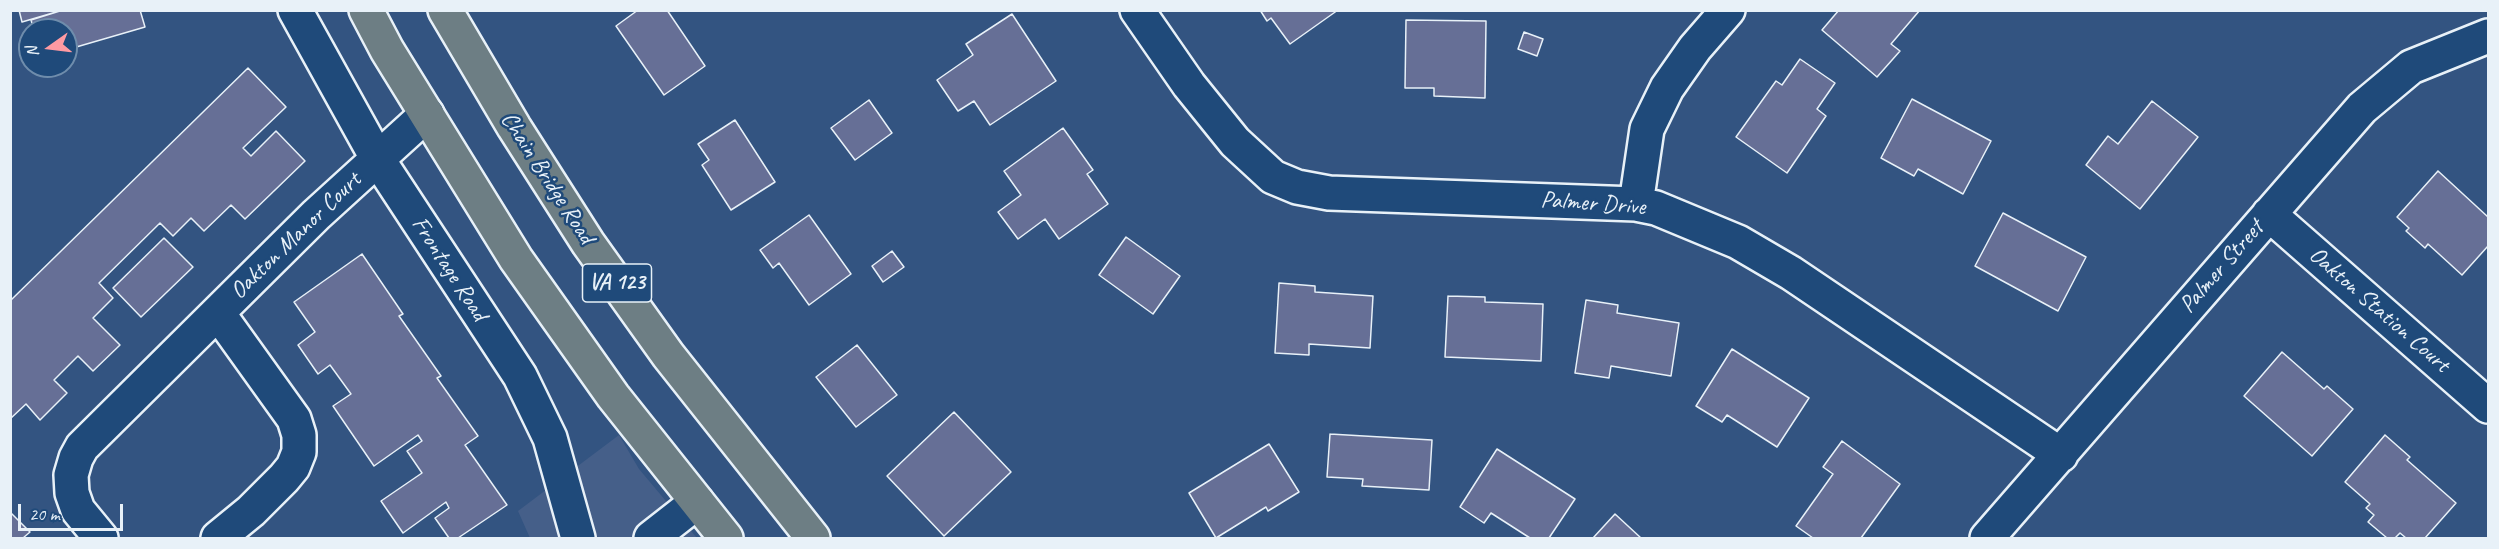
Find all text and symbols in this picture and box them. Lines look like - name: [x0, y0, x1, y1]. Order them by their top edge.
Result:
- north arrow: [18, 18, 78, 78]
- text: N: [22, 45, 43, 59]
- street label: Chain Bridge Road: [494, 107, 600, 249]
- street label: Oakton Manor Court: [225, 166, 367, 306]
- street label: Palmer Drive: [1540, 186, 1646, 222]
- street label: Frontage Road: [405, 211, 493, 327]
- street label: Palmer Street: [2174, 215, 2270, 319]
- street label: Oakton Station Court: [2303, 241, 2455, 379]
- road number: VA 123: [582, 264, 652, 302]
- scale bar: [21, 492, 126, 530]
- text: 20 m: [29, 503, 60, 525]

